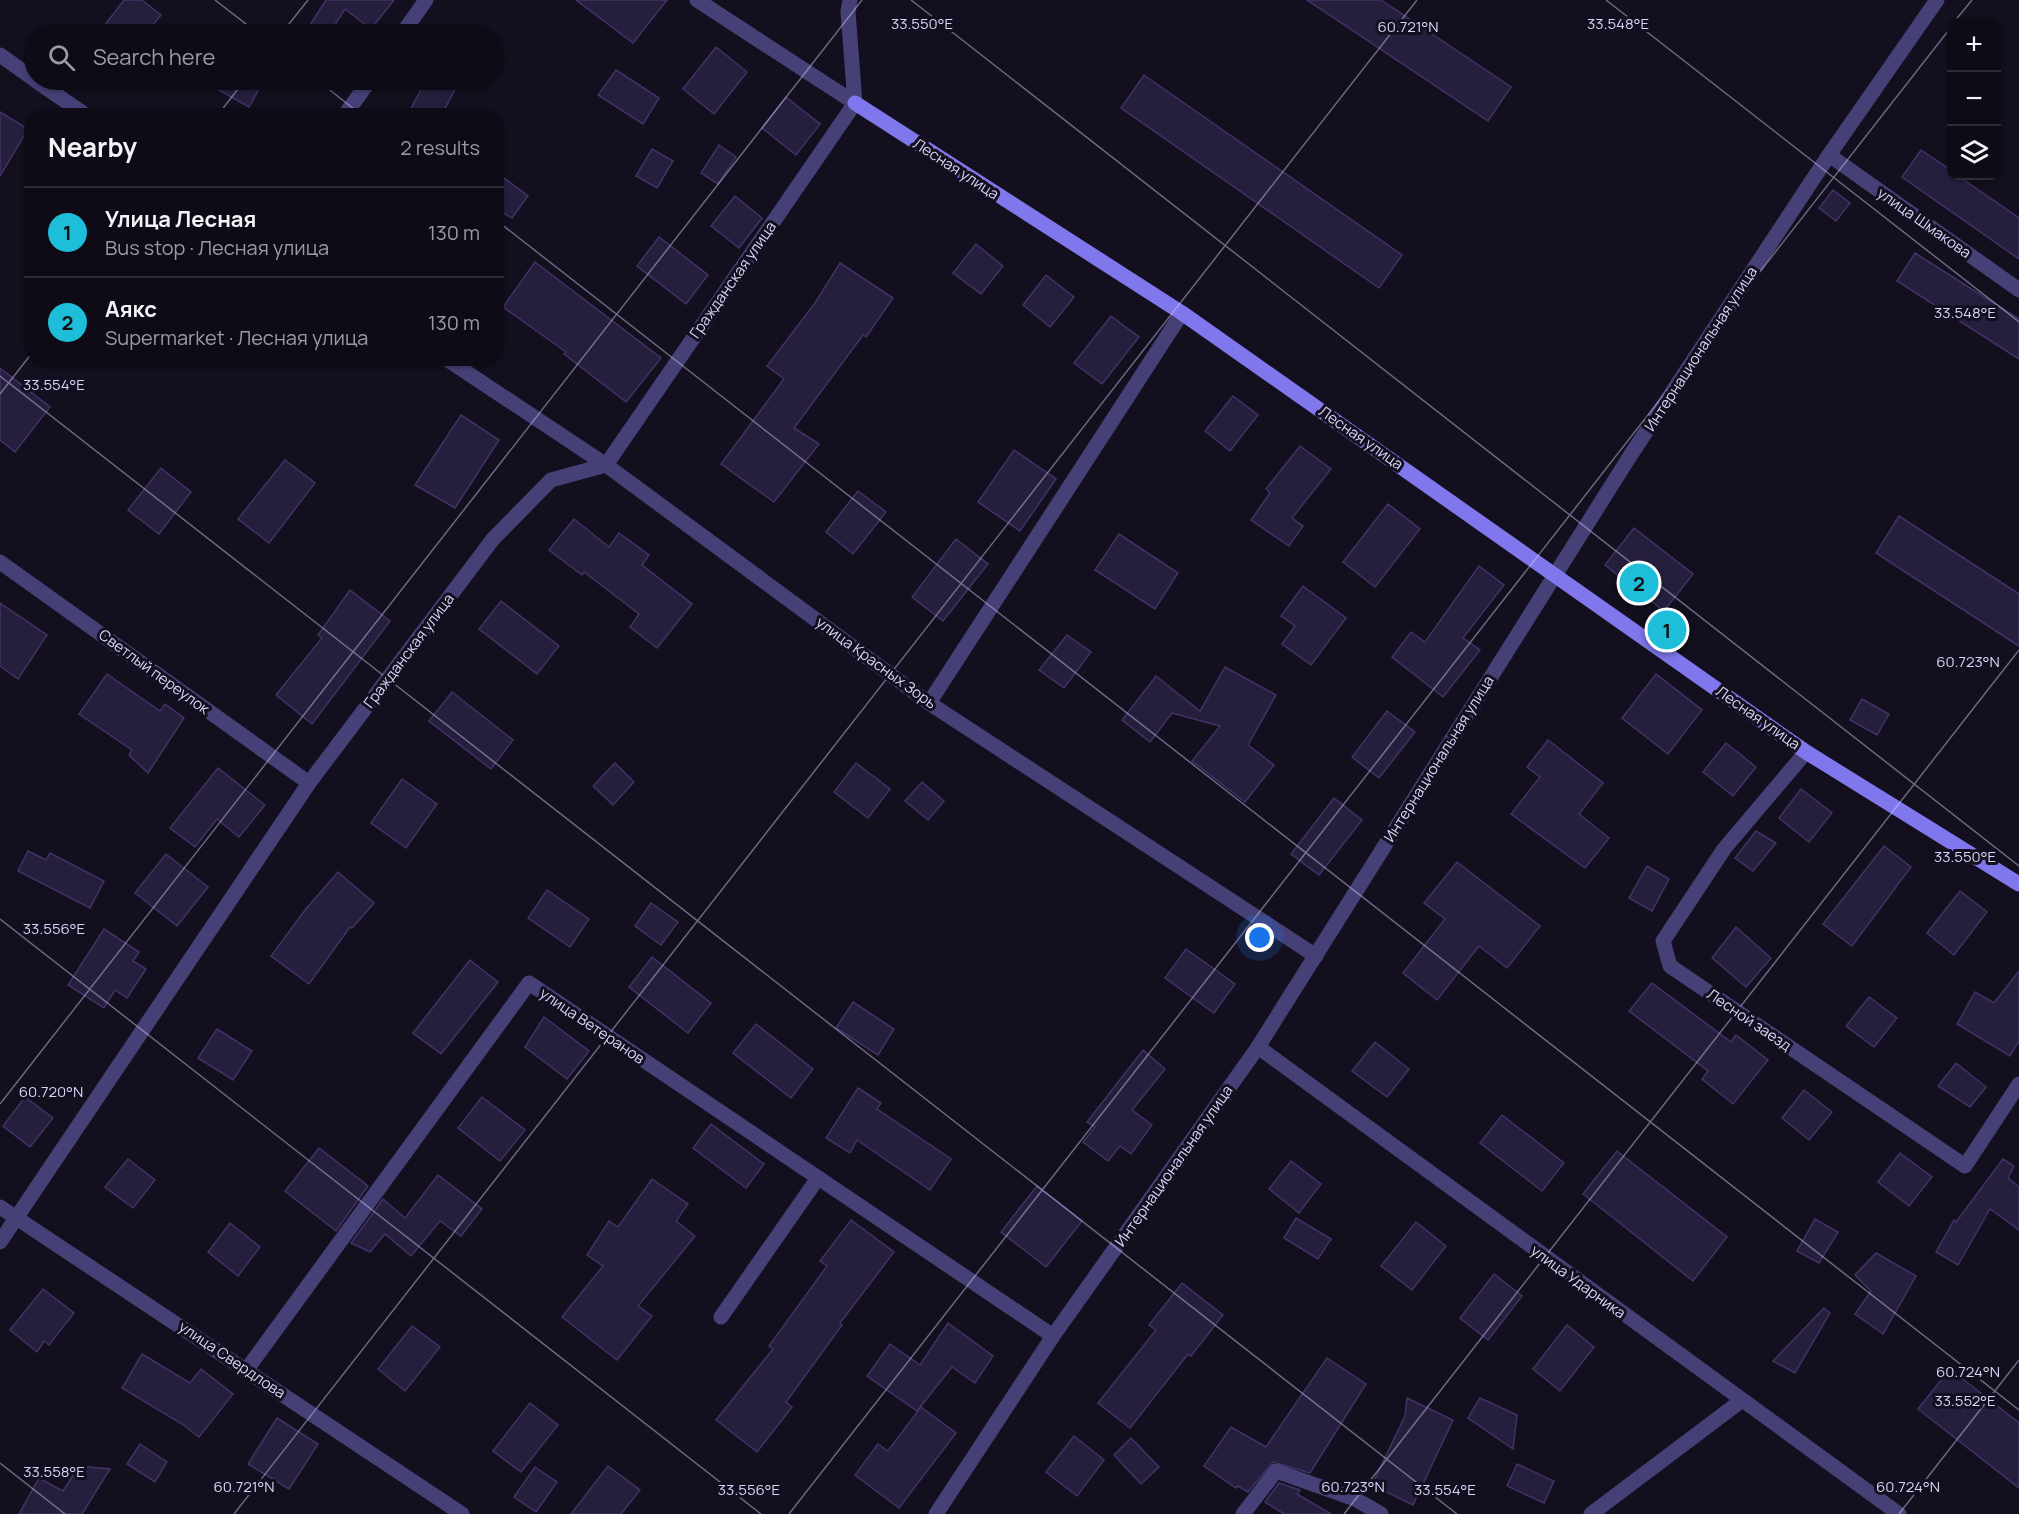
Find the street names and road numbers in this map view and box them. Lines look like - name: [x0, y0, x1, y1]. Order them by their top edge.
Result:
- street label: Лесная улица: [909, 133, 1003, 204]
- street label: улица Шмакова: [1873, 182, 1975, 263]
- street label: Гражданская улица: [684, 217, 781, 342]
- street label: Интернациональная улица: [1639, 262, 1762, 435]
- street label: Лесная улица: [1315, 401, 1408, 474]
- street label: Гражданская улица: [359, 589, 459, 712]
- street label: улица Красных Зорь: [812, 612, 941, 714]
- street label: Светлый переулок: [95, 624, 214, 719]
- street label: Интернациональная улица: [1379, 671, 1499, 846]
- street label: Лесная улица: [1712, 681, 1805, 754]
- street label: улица Ветеранов: [536, 983, 649, 1069]
- street label: Лесной заезд: [1703, 984, 1796, 1056]
- street label: Интернациональная улица: [1110, 1081, 1237, 1251]
- street label: улица Ударника: [1526, 1240, 1630, 1323]
- street label: улица Свердлова: [175, 1316, 290, 1403]

